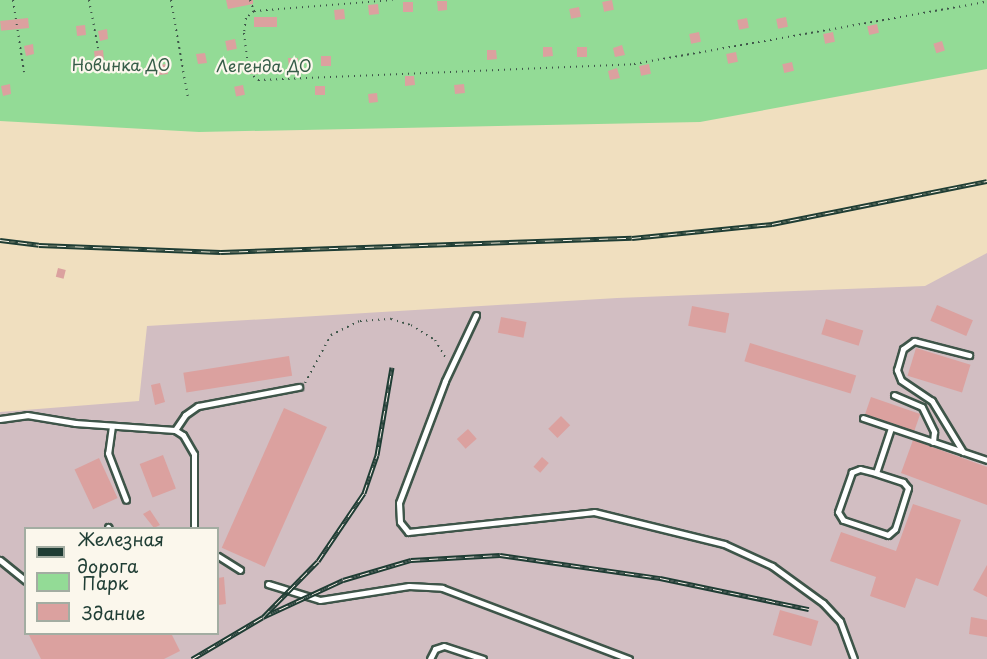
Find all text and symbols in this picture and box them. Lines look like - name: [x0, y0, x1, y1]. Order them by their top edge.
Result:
- park label: Новинка ДО: [72, 54, 170, 74]
- park label: Легенда ДО: [216, 55, 312, 75]
- text: Железная дорога: [77, 525, 164, 579]
- legend: [24, 527, 219, 635]
- text: Парк: [82, 569, 128, 596]
- text: Здание: [82, 599, 145, 626]

